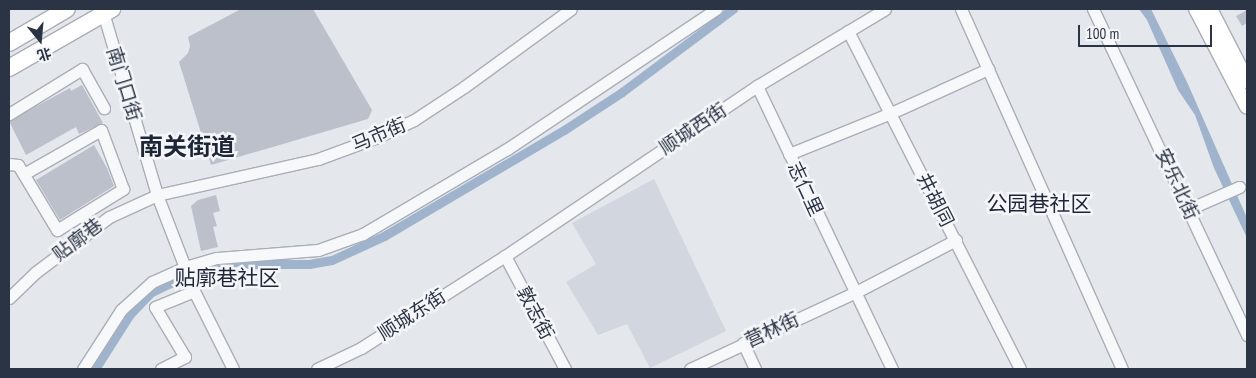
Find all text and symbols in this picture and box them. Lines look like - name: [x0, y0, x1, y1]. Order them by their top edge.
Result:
- north arrow: [15, 15, 65, 65]
- scale bar: [1081, 15, 1215, 47]
- text: 100 m: [1086, 24, 1119, 43]
- text: 北: [35, 44, 54, 65]
- street label: 南门口街: [102, 44, 146, 124]
- street label: 顺城西街: [655, 98, 731, 160]
- street label: 马市街: [348, 113, 410, 157]
- district label: 南关街道: [139, 133, 235, 161]
- street label: 安乐北街: [1151, 145, 1203, 223]
- street label: 志仁里: [783, 158, 827, 220]
- street label: 井胡同: [912, 169, 958, 231]
- district label: 公园巷社区: [987, 191, 1091, 217]
- street label: 贴廓巷: [48, 214, 108, 266]
- district label: 贴廓巷社区: [175, 265, 279, 291]
- street label: 敦志街: [512, 282, 558, 344]
- street label: 顺城东街: [374, 285, 450, 345]
- street label: 营林街: [741, 308, 803, 352]

